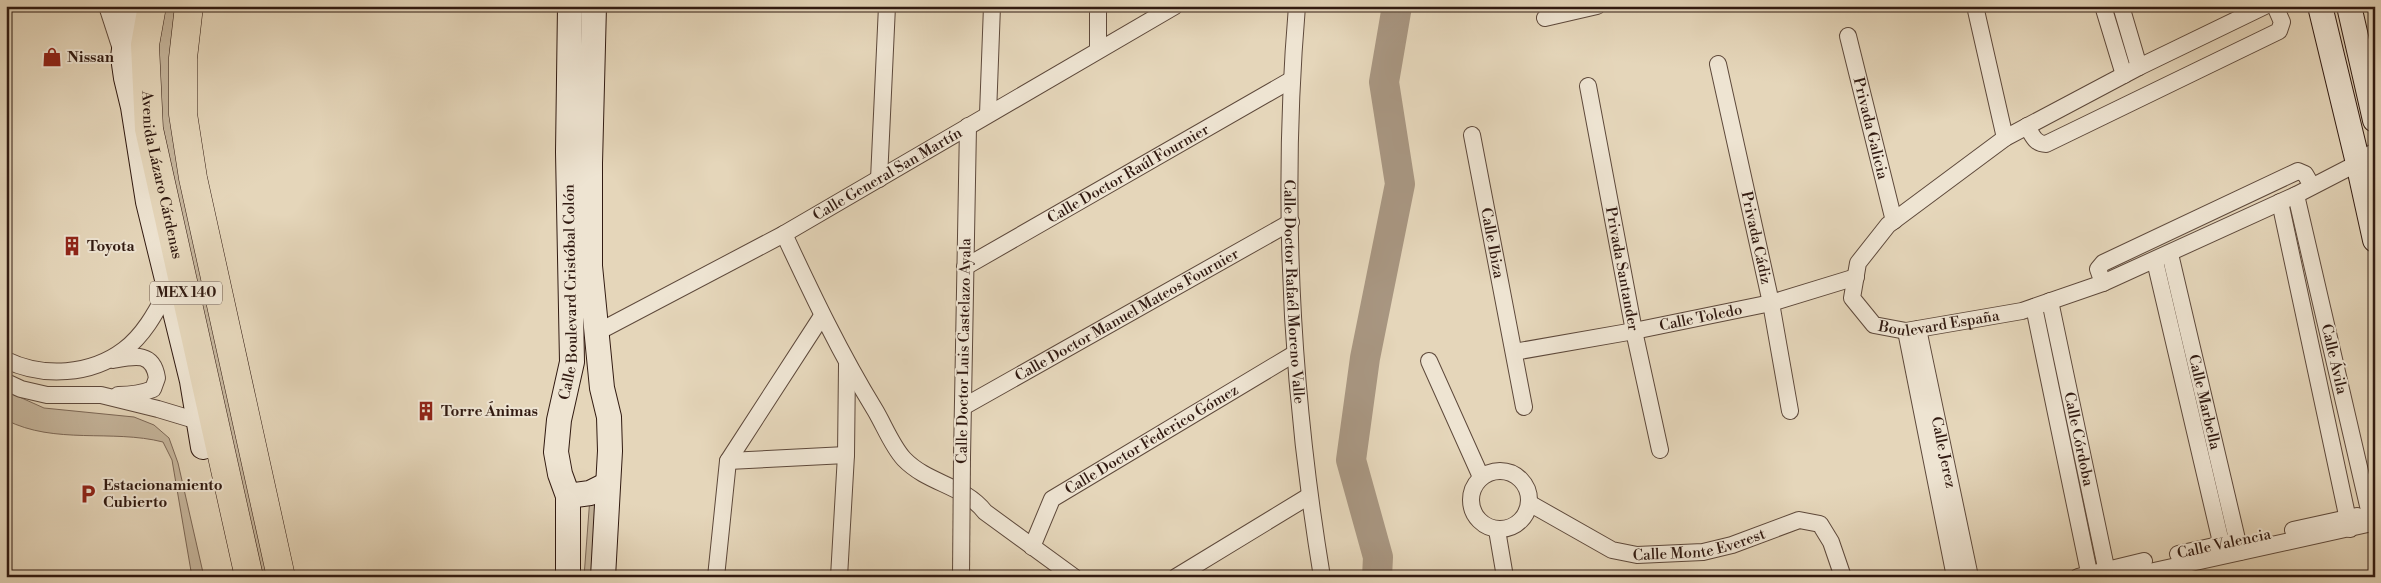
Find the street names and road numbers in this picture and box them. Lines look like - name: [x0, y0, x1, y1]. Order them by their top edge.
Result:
- street label: Privada Galicia: [1849, 75, 1893, 182]
- street label: Avenida Lázaro Cárdenas: [138, 89, 187, 261]
- street label: Calle Doctor Raúl Fournier: [1044, 119, 1213, 227]
- street label: Calle General San Martín: [809, 123, 965, 225]
- street label: Calle Doctor Rafaél Moreno Valle: [1280, 180, 1309, 405]
- street label: Calle Boulevard Cristóbal Colón: [554, 184, 582, 402]
- street label: Privada Cádiz: [1737, 189, 1776, 286]
- street label: Privada Santander: [1601, 205, 1643, 333]
- street label: Calle Ibiza: [1477, 206, 1509, 280]
- street label: Calle Doctor Luis Castelazo Ayala: [953, 238, 975, 464]
- street label: Calle Doctor Manuel Mateos Fournier: [1011, 244, 1243, 385]
- road number: MEX 140: [150, 282, 222, 304]
- street label: Calle Toledo: [1658, 300, 1744, 335]
- street label: Boulevard España: [1876, 306, 2001, 340]
- street label: Calle Ávila: [2317, 322, 2352, 396]
- street label: Calle Marbella: [2184, 352, 2225, 452]
- street label: Calle Doctor Federico Gómez: [1061, 380, 1242, 499]
- street label: Calle Córdoba: [2060, 390, 2098, 488]
- street label: Calle Jerez: [1927, 415, 1961, 490]
- street label: Calle Monte Everest: [1632, 524, 1768, 565]
- street label: Calle Valencia: [2175, 525, 2273, 563]

